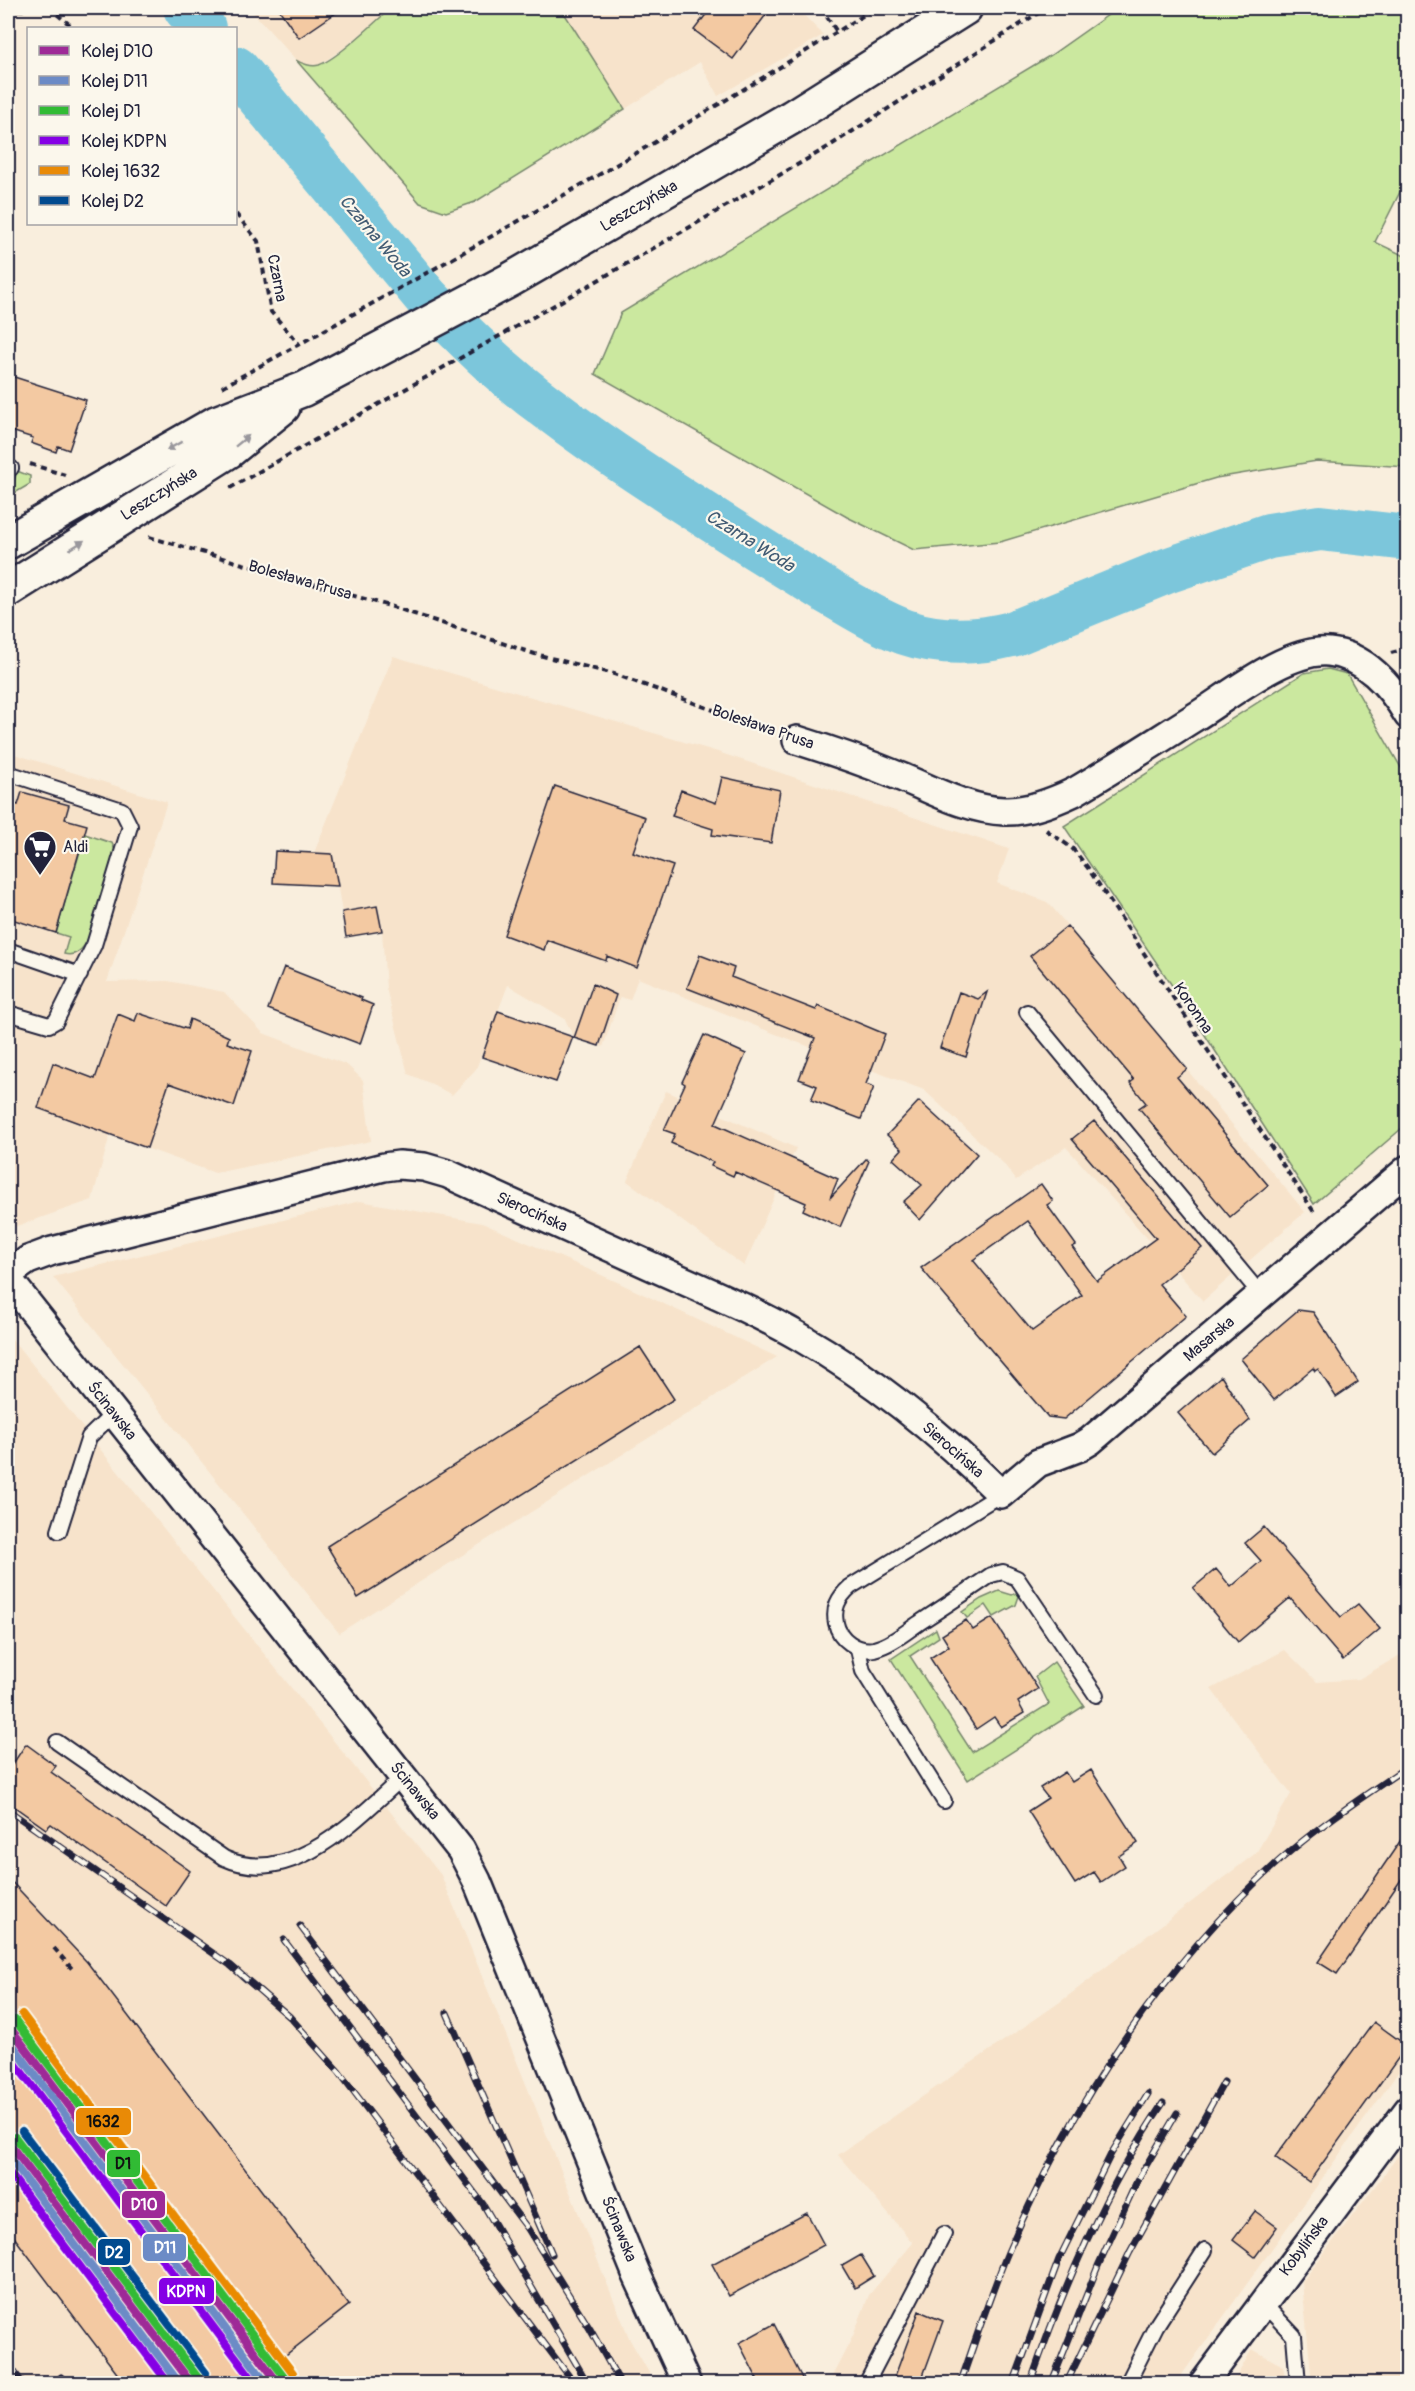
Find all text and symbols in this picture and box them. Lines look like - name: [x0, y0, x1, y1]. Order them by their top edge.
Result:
- legend: [27, 27, 237, 225]
- text: Kolej D10: [81, 40, 153, 63]
- text: Kolej D11: [81, 70, 148, 93]
- text: Kolej D1: [81, 100, 141, 123]
- text: Kolej KDPN: [81, 130, 167, 153]
- text: Kolej 1632: [81, 160, 160, 183]
- street label: Leszczyńska: [597, 176, 681, 236]
- text: Kolej D2: [81, 190, 144, 213]
- water label: Czarna Woda: [334, 190, 417, 283]
- street label: Czarna: [263, 253, 291, 303]
- one-way arrow: [234, 435, 249, 447]
- one-way arrow: [165, 441, 182, 451]
- street label: Leszczyńska: [117, 463, 201, 525]
- water label: Czarna Woda: [702, 505, 800, 578]
- one-way arrow: [69, 539, 85, 550]
- street label: Bolesława Prusa: [246, 556, 354, 604]
- street label: Bolesława Prusa: [709, 700, 817, 754]
- supermarket icon: Aldi: [22, 829, 58, 876]
- place label: Aldi: [63, 837, 88, 857]
- street label: Koronna: [1169, 979, 1217, 1037]
- street label: Sierocińska: [493, 1188, 571, 1236]
- street label: Masarska: [1179, 1312, 1239, 1366]
- street label: Ścinawska: [83, 1378, 141, 1444]
- street label: Sierocińska: [918, 1418, 988, 1482]
- street label: Ścinawska: [386, 1758, 444, 1824]
- line badge: 1632: [75, 2107, 132, 2136]
- text: 1632: [86, 2112, 120, 2132]
- line badge: D1: [106, 2149, 141, 2178]
- text: D1: [115, 2154, 131, 2174]
- line badge: D10: [121, 2190, 166, 2219]
- street label: Ścinawska: [597, 2193, 641, 2265]
- text: D10: [130, 2195, 158, 2215]
- street label: Kobylińska: [1275, 2212, 1333, 2280]
- line badge: D11: [142, 2233, 187, 2262]
- line badge: D2: [97, 2238, 131, 2266]
- text: D11: [154, 2238, 176, 2258]
- text: D2: [105, 2243, 124, 2263]
- line badge: KDPN: [158, 2277, 215, 2305]
- text: KDPN: [166, 2282, 206, 2302]

